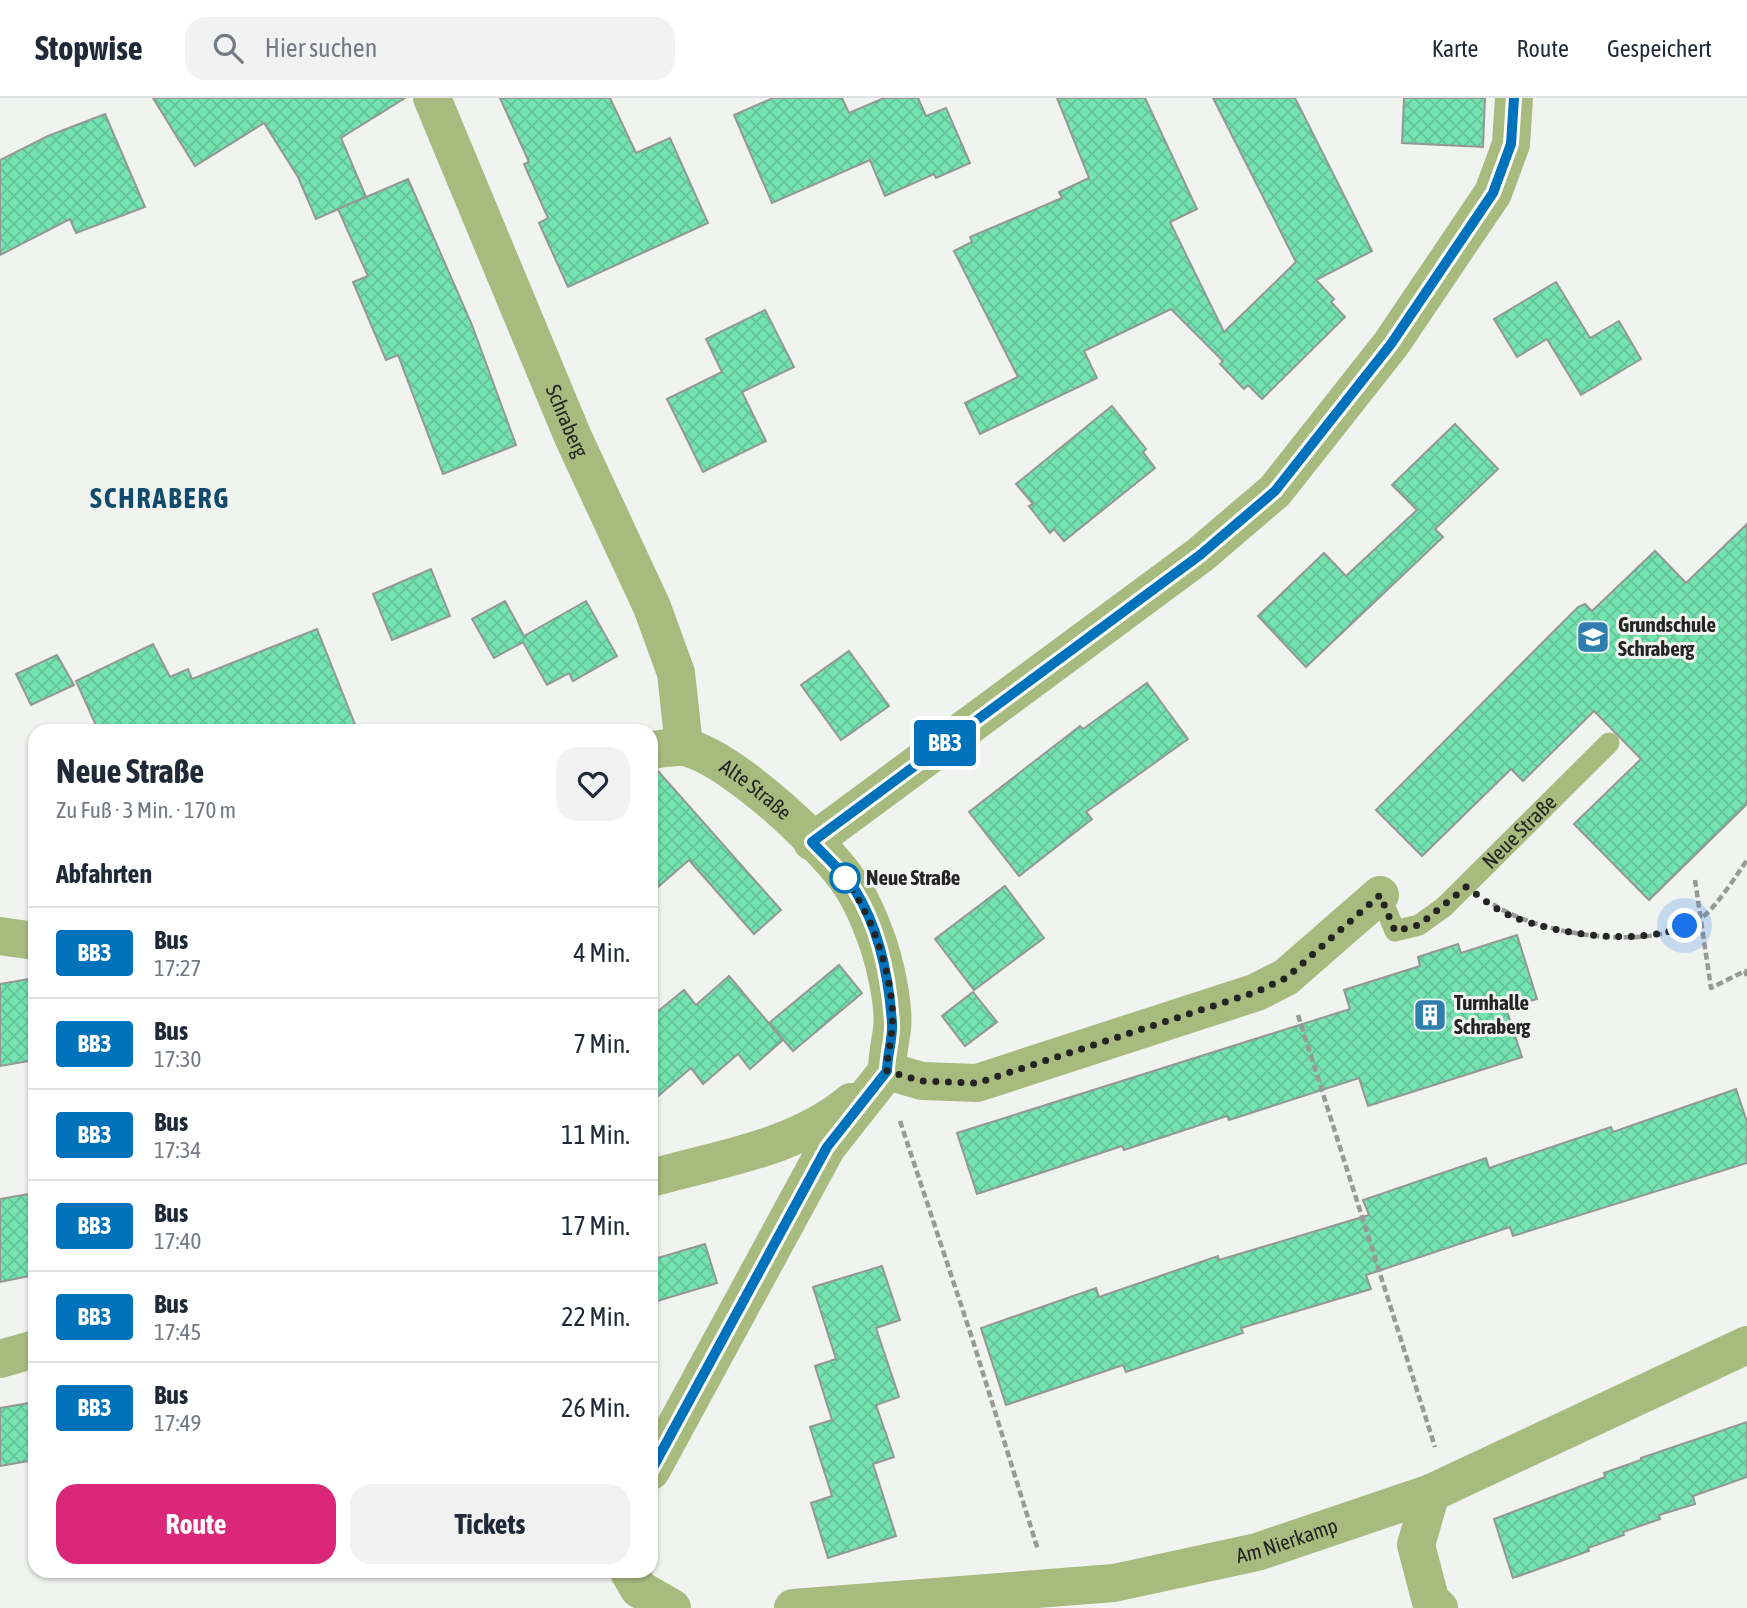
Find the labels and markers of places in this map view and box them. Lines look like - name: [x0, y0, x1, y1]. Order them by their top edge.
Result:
- place label: Grundschule Schraberg: [1618, 612, 1716, 660]
- school or university icon: Grundschule Schraberg: [1574, 618, 1612, 656]
- marker: Neue Straße: [830, 863, 860, 893]
- place label: Neue Straße: [866, 865, 960, 889]
- place label: Turnhalle Schraberg: [1454, 990, 1531, 1038]
- building icon: Turnhalle Schraberg: [1411, 996, 1449, 1034]

